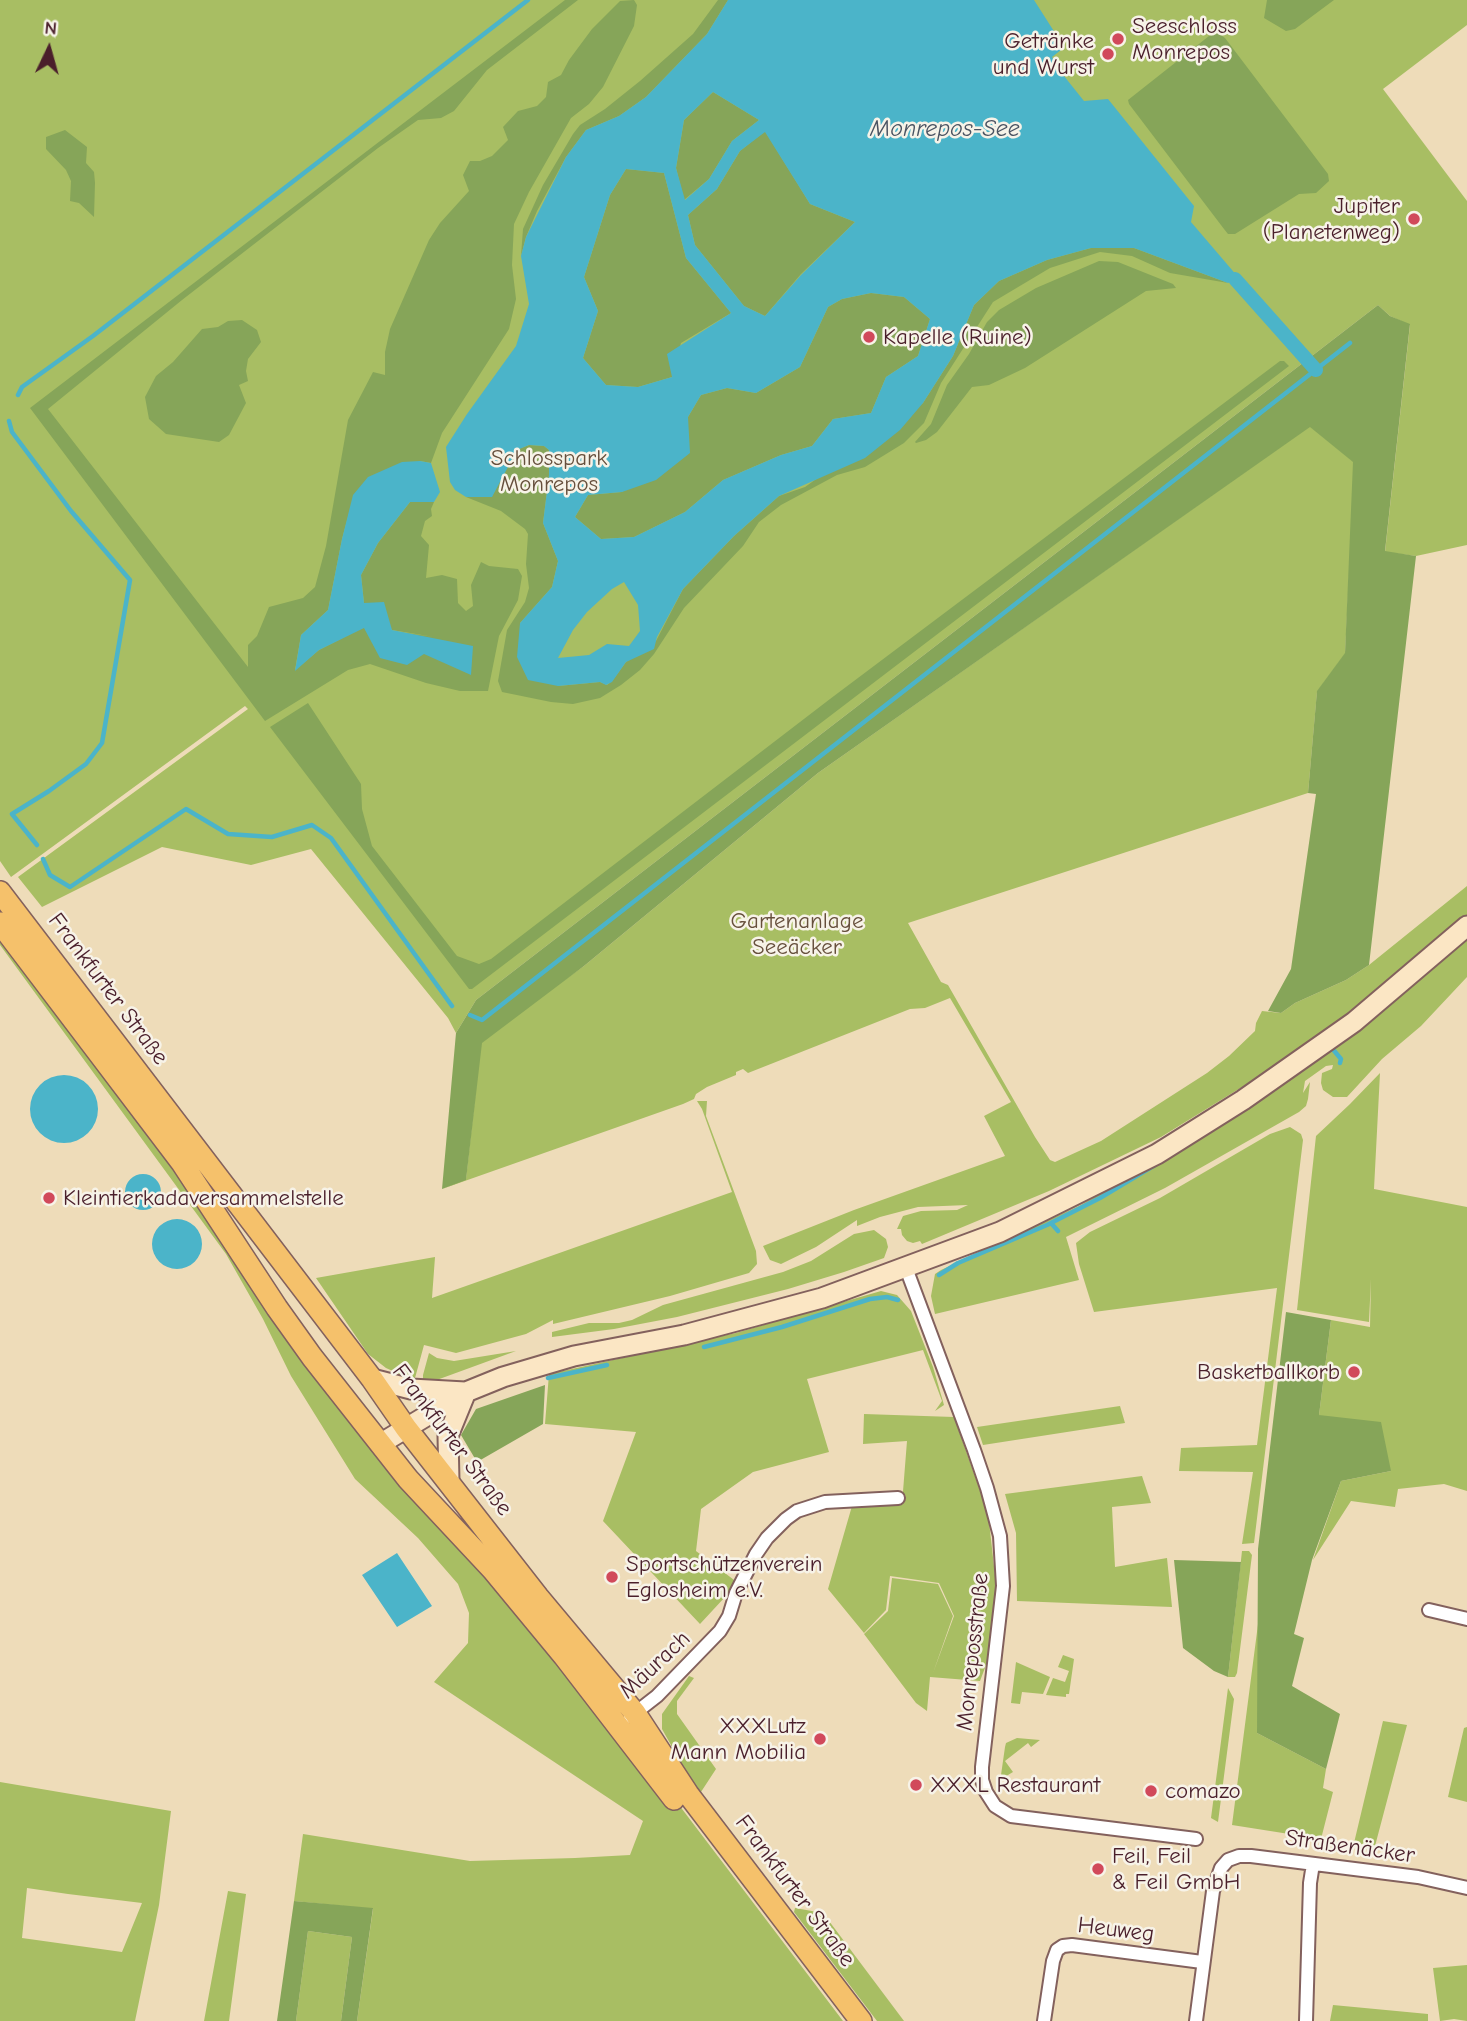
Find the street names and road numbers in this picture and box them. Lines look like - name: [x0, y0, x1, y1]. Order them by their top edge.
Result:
- street label: Frankfurter Straße: [42, 908, 174, 1070]
- street label: Frankfurter Straße: [386, 1359, 518, 1521]
- street label: Monreposstraße: [951, 1572, 995, 1732]
- street label: Mäurach: [614, 1625, 696, 1705]
- street label: Frankfurter Straße: [729, 1810, 861, 1972]
- street label: Straßenäcker: [1283, 1824, 1417, 1870]
- street label: Heuweg: [1076, 1912, 1156, 1948]

